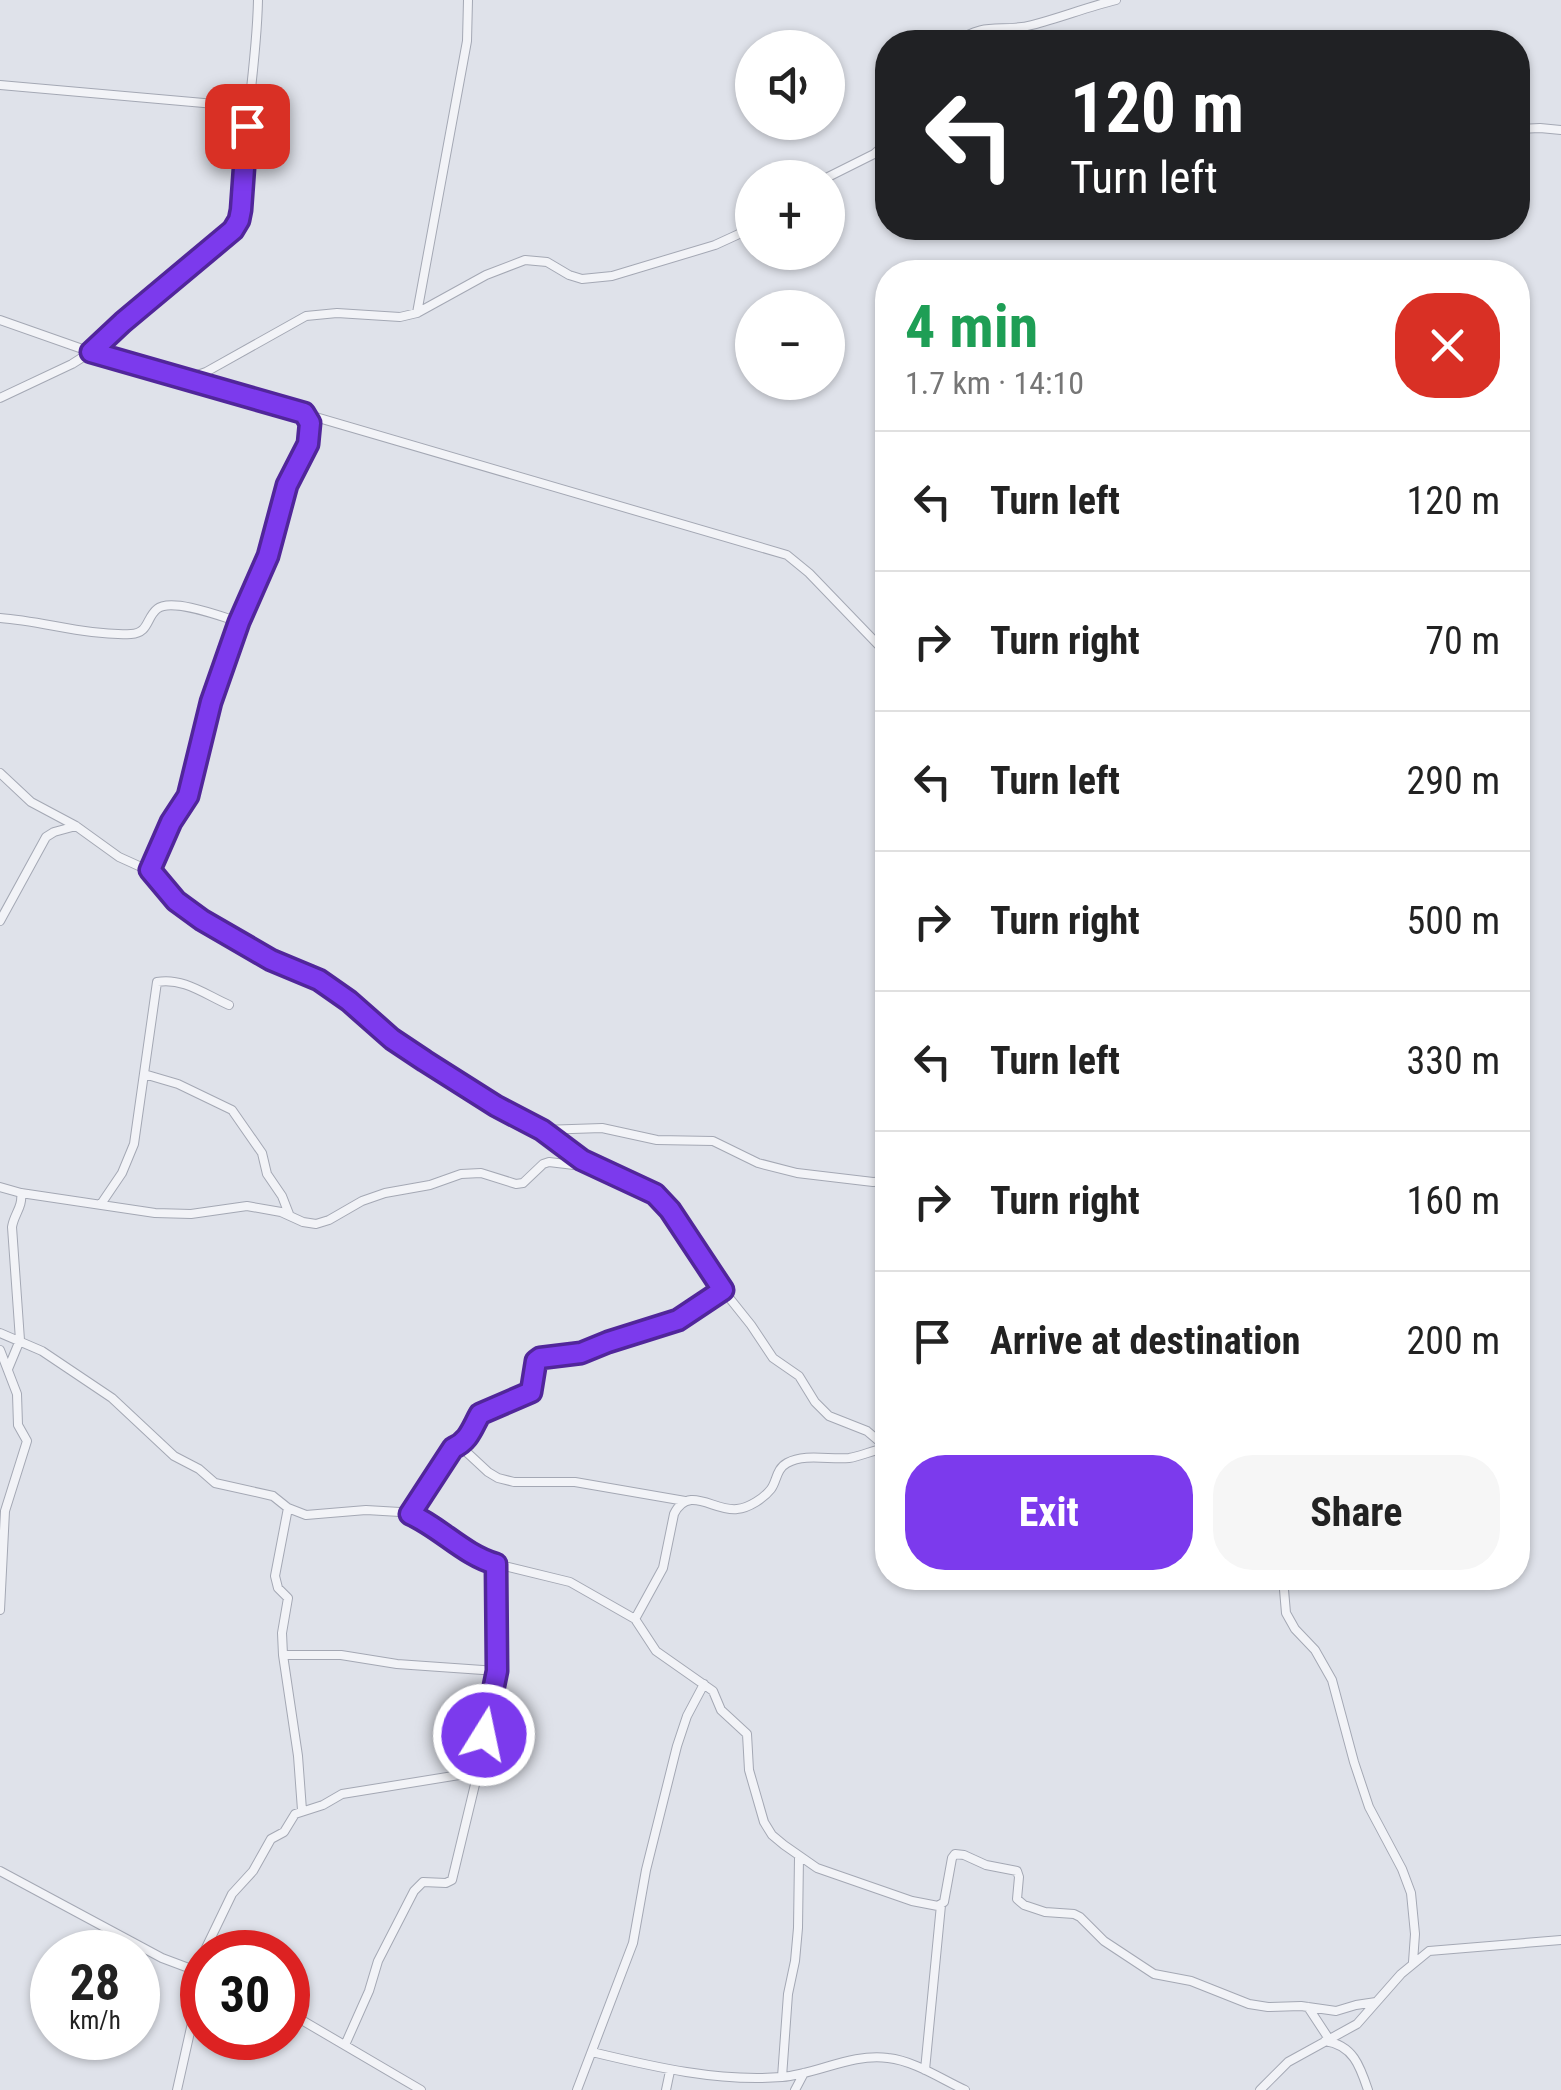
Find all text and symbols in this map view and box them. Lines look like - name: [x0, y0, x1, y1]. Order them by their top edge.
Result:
- map controls: [735, 30, 845, 400]
- button: sound: [735, 30, 845, 140]
- text: 120 m: [1070, 67, 1244, 149]
- icon: left: [905, 70, 1035, 200]
- pin: [205, 84, 290, 169]
- icon: arrive: [220, 99, 275, 154]
- text: Turn left: [1070, 151, 1218, 204]
- button: +: [735, 160, 845, 270]
- button: −: [735, 290, 845, 400]
- text: 4 min: [905, 291, 1038, 362]
- button: close: [1395, 293, 1500, 398]
- text: 1.7 km · 14:10: [905, 364, 1084, 402]
- icon: left: [905, 474, 960, 529]
- text: Turn left: [990, 479, 1120, 523]
- text: 120 m: [1406, 479, 1500, 523]
- icon: right: [905, 614, 960, 669]
- text: Turn right: [990, 619, 1140, 663]
- text: 70 m: [1425, 619, 1500, 663]
- icon: left: [905, 754, 960, 809]
- text: Turn left: [990, 759, 1120, 803]
- text: 290 m: [1406, 759, 1500, 803]
- icon: right: [905, 894, 960, 949]
- text: Turn right: [990, 899, 1140, 943]
- text: 500 m: [1406, 899, 1500, 943]
- icon: left: [905, 1034, 960, 1089]
- text: Turn left: [990, 1039, 1120, 1083]
- text: 330 m: [1406, 1039, 1500, 1083]
- icon: right: [905, 1174, 960, 1229]
- text: Turn right: [990, 1179, 1140, 1223]
- text: 160 m: [1406, 1179, 1500, 1223]
- icon: arrive: [905, 1314, 960, 1369]
- text: Arrive at destination: [990, 1319, 1300, 1363]
- text: 200 m: [1406, 1319, 1500, 1363]
- button: Exit: [905, 1455, 1193, 1570]
- button: Share: [1213, 1455, 1500, 1570]
- position arrow: [432, 1683, 536, 1787]
- speed limit sign: 30: [180, 1930, 310, 2060]
- text: 28: [70, 1954, 120, 2012]
- text: km/h: [69, 2006, 121, 2035]

